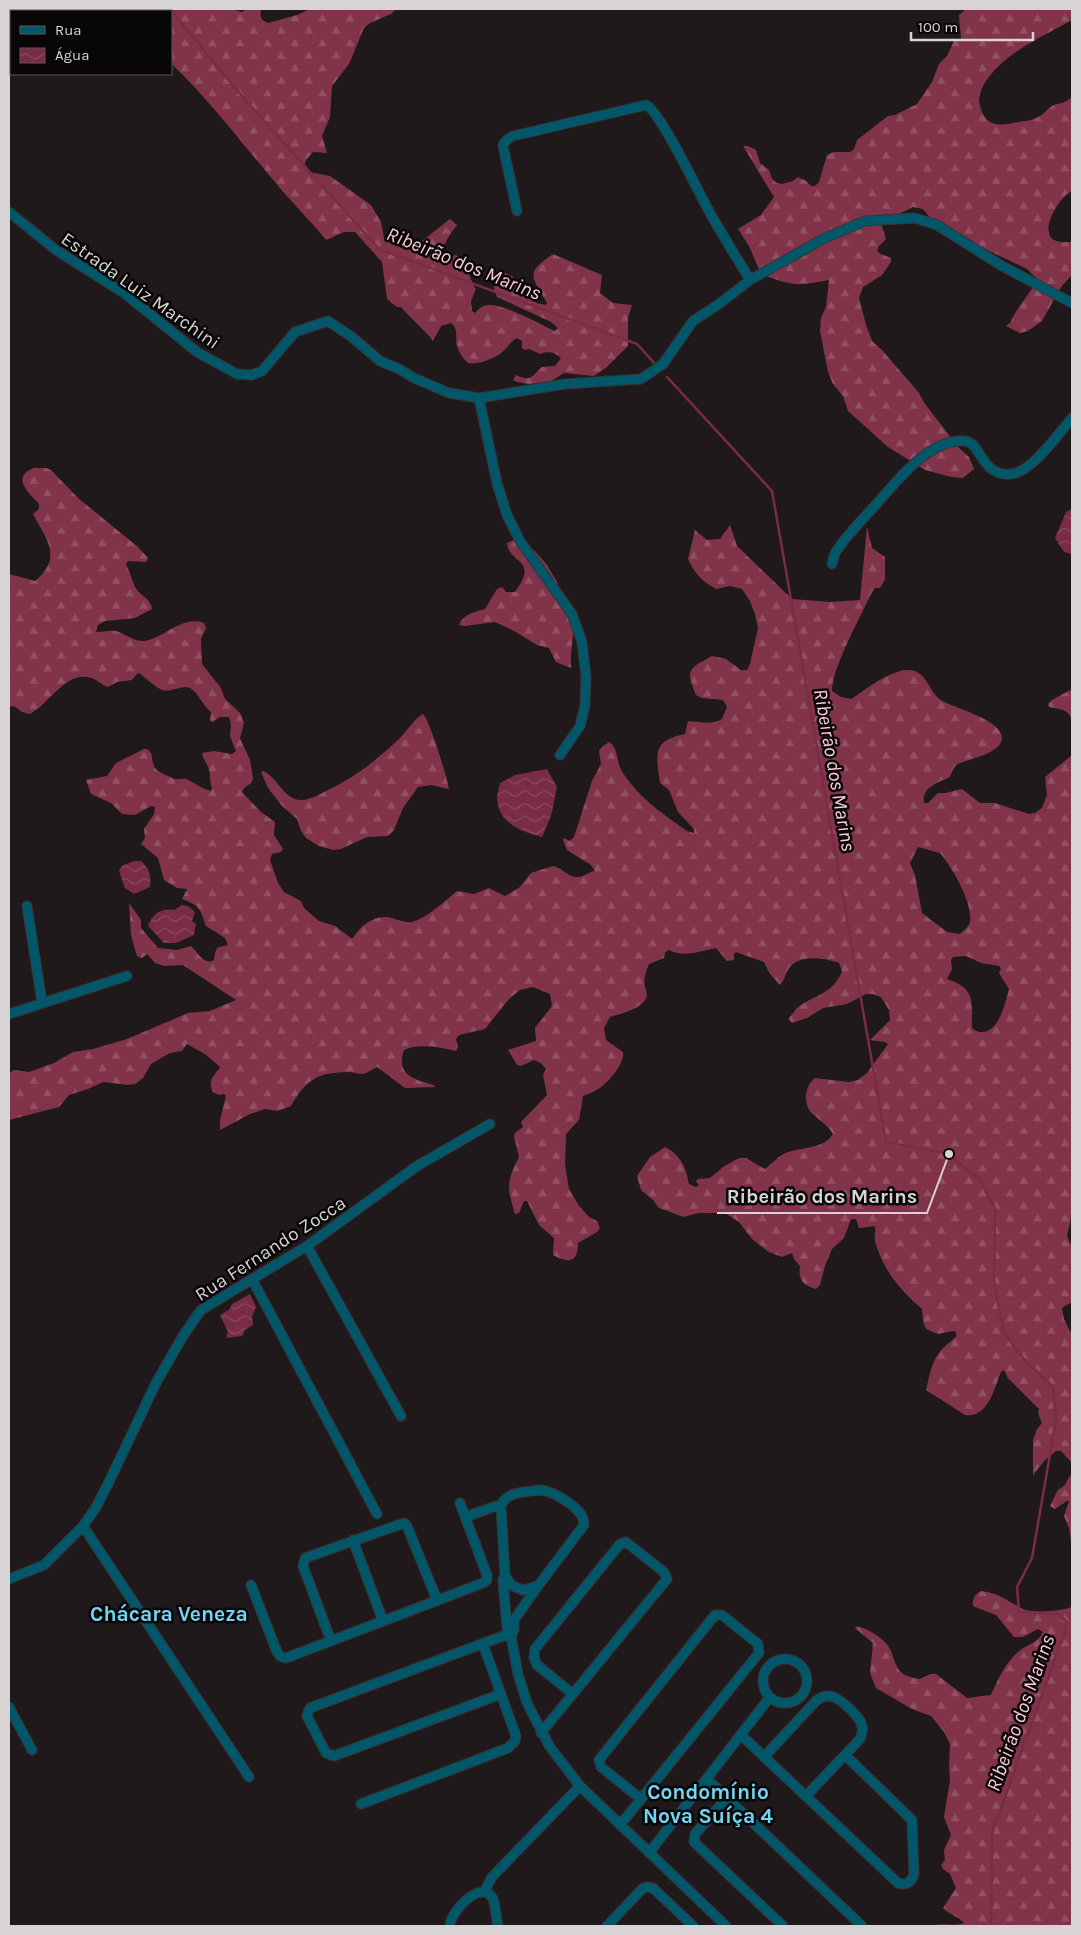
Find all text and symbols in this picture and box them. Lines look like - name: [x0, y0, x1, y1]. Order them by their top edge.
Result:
- legend: [10, 10, 172, 75]
- scale bar: [911, 10, 1034, 42]
- text: 100 m: [918, 18, 958, 36]
- text: Rua: [55, 21, 82, 39]
- text: Água: [55, 46, 89, 64]
- water label: Ribeirão dos Marins: [383, 222, 545, 305]
- street label: Estrada Luiz Marchini: [57, 228, 224, 354]
- water label: Ribeirão dos Marins: [809, 687, 860, 853]
- callout: Ribeirão dos Marins: [717, 1178, 927, 1213]
- text: Ribeirão dos Marins: [727, 1185, 917, 1208]
- street label: Rua Fernando Zocca: [191, 1192, 350, 1306]
- district label: Chácara Veneza: [90, 1602, 248, 1626]
- water label: Ribeirão dos Marins: [981, 1632, 1059, 1795]
- district label: Condomínio Nova Suíça 4: [643, 1780, 774, 1828]

